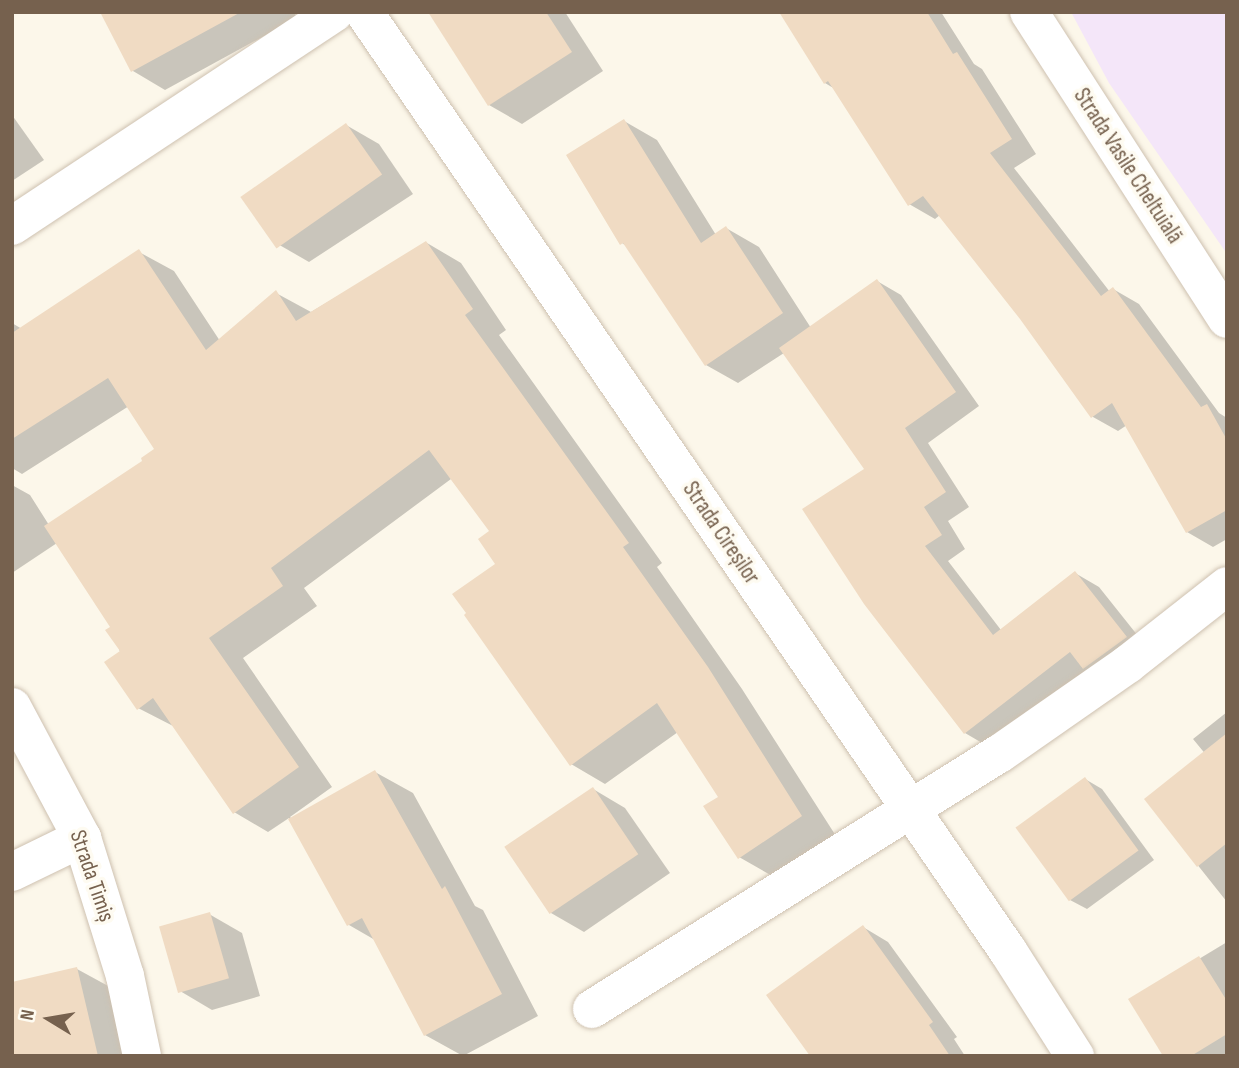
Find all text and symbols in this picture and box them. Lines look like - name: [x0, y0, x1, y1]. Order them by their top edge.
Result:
- street label: Strada Vasile Cheltuială: [1067, 83, 1189, 249]
- street label: Strada Cireșilor: [677, 476, 765, 590]
- street label: Strada Timiș: [63, 827, 121, 925]
- north arrow: [14, 984, 84, 1054]
- text: N: [16, 1008, 40, 1022]

